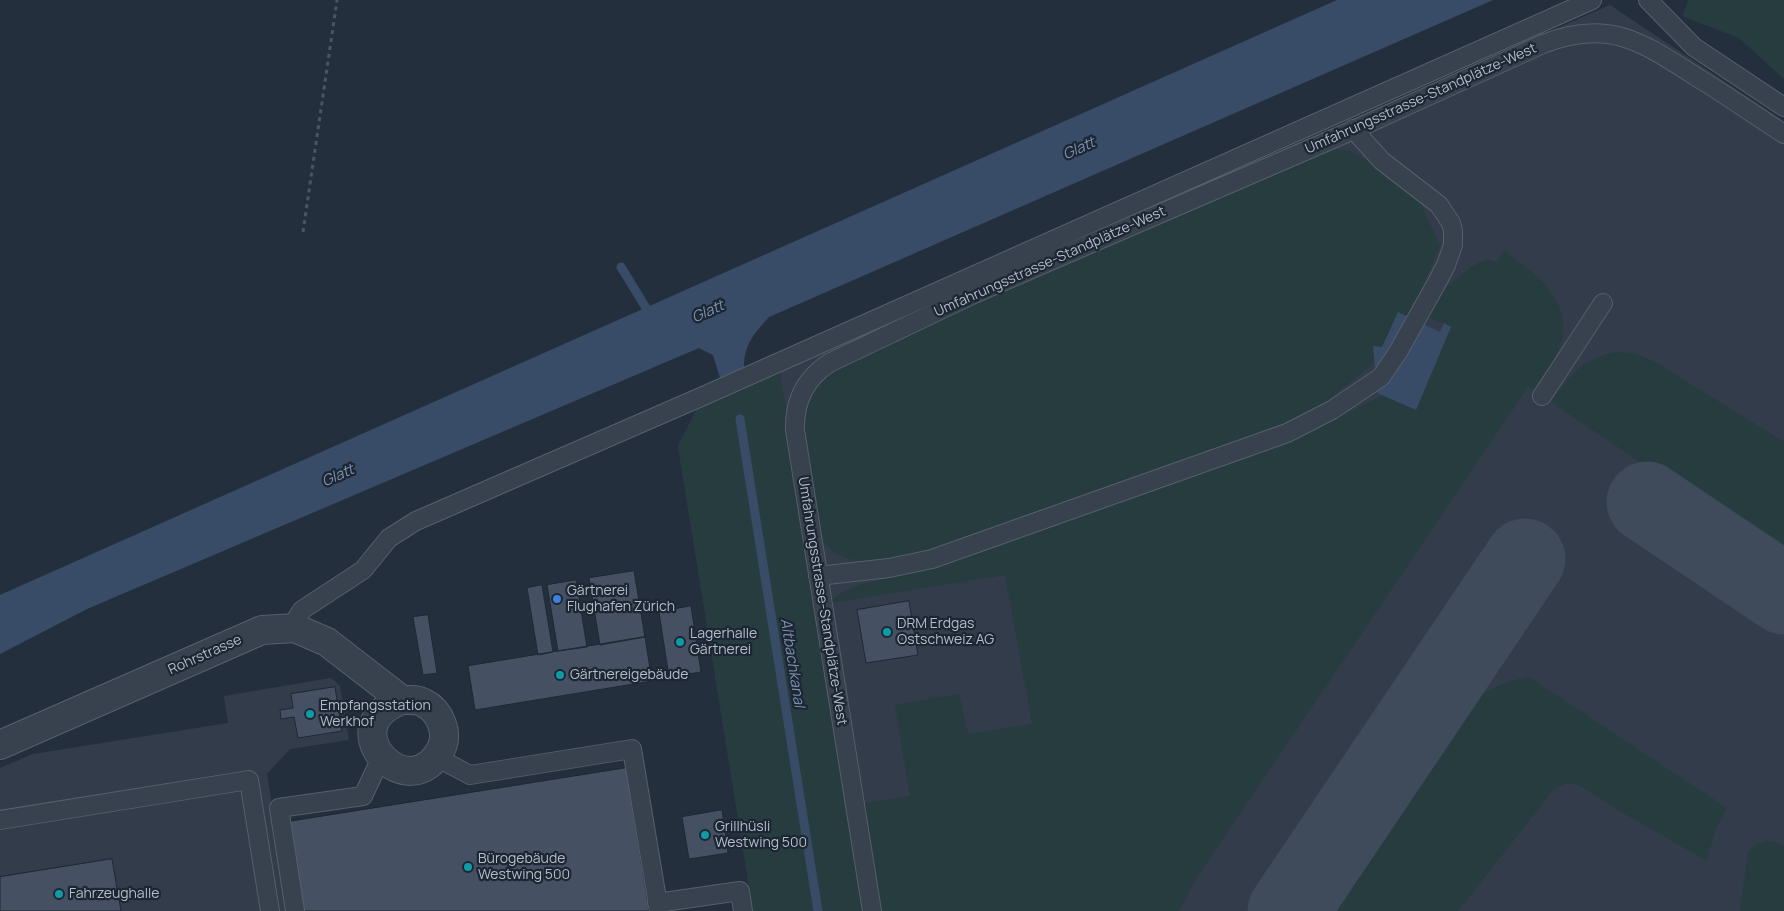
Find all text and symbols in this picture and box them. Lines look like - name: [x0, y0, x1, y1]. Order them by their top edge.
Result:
- street label: Umfahrungsstrasse-Standplätze-West: [1303, 40, 1539, 158]
- water label: Glatt: [1060, 134, 1098, 164]
- street label: Umfahrungsstrasse-Standplätze-West: [932, 203, 1168, 321]
- water label: Glatt: [689, 297, 727, 327]
- water label: Glatt: [319, 461, 357, 491]
- street label: Umfahrungsstrasse-Standplätze-West: [794, 476, 850, 726]
- place label: Gärtnerei Flughafen Zürich: [567, 583, 675, 616]
- marker: Gärtnerei Flughafen Zürich: [551, 593, 563, 605]
- place label: DRM Erdgas Ostschweiz AG: [897, 616, 994, 648]
- water label: Altbachkanal: [776, 617, 808, 709]
- place label: Lagerhalle Gärtnerei: [690, 626, 757, 658]
- marker: DRM Erdgas Ostschweiz AG: [881, 626, 893, 638]
- street label: Rohrstrasse: [166, 631, 244, 679]
- marker: Lagerhalle Gärtnerei: [674, 636, 686, 648]
- place label: Gärtnereigebäude: [570, 667, 688, 683]
- marker: Gärtnereigebäude: [554, 669, 566, 681]
- place label: Empfangsstation Werkhof: [320, 698, 431, 730]
- marker: Empfangsstation Werkhof: [304, 708, 316, 720]
- place label: Grillhüsli Westwing 500: [715, 819, 807, 852]
- marker: Grillhüsli Westwing 500: [699, 829, 711, 841]
- place label: Bürogebäude Westwing 500: [478, 851, 570, 884]
- marker: Bürogebäude Westwing 500: [462, 861, 474, 873]
- place label: Fahrzeughalle: [69, 886, 159, 902]
- marker: Fahrzeughalle: [53, 888, 65, 900]

